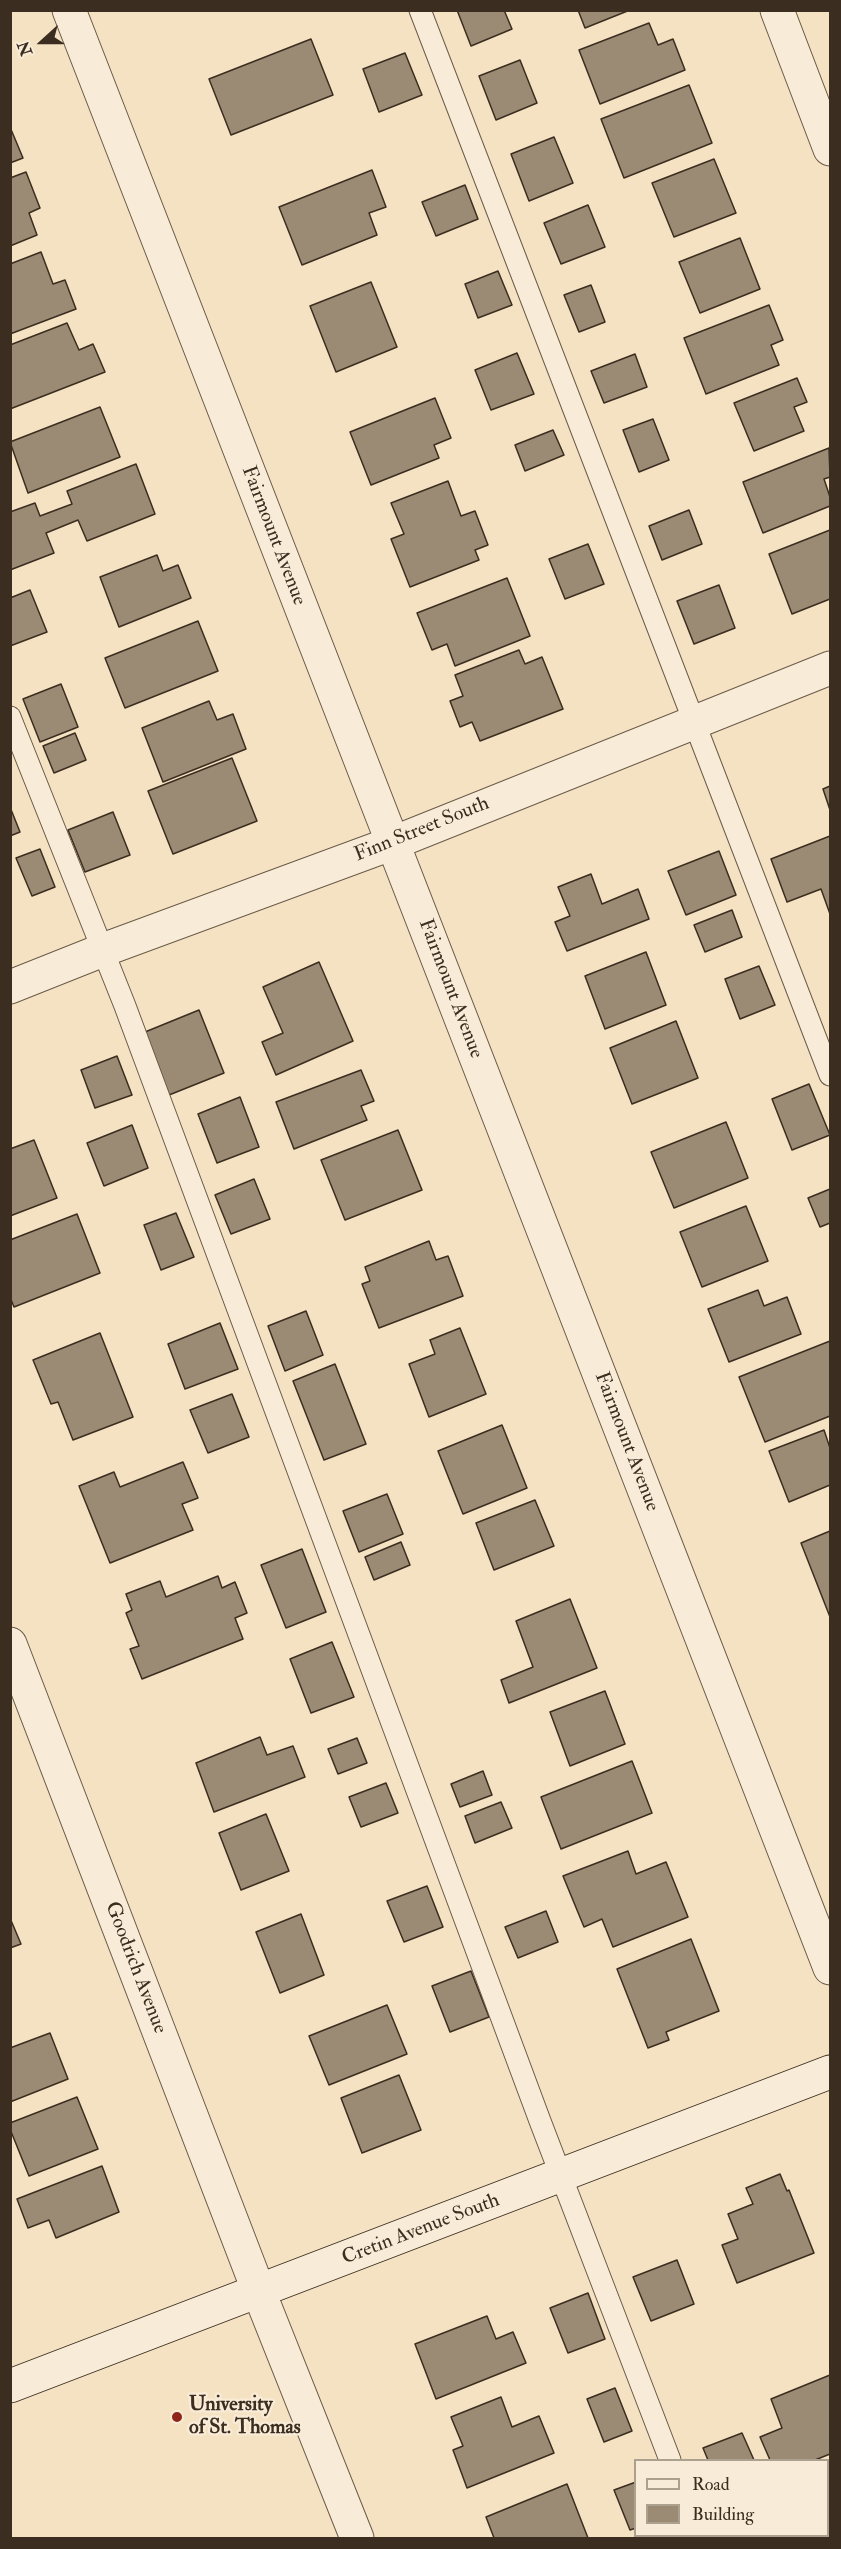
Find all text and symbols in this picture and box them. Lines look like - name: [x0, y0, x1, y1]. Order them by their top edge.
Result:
- north arrow: [12, 12, 72, 72]
- text: N: [13, 38, 37, 59]
- street label: Fairmount Avenue: [235, 463, 311, 609]
- street label: Finn Street South: [351, 792, 493, 868]
- street label: Fairmount Avenue: [412, 916, 488, 1062]
- street label: Fairmount Avenue: [588, 1369, 664, 1515]
- street label: Goodrich Avenue: [99, 1899, 171, 2037]
- street label: Cretin Avenue South: [339, 2189, 503, 2271]
- place label: University of St. Thomas: [189, 2394, 301, 2441]
- marker: University of St. Thomas: [170, 2410, 184, 2424]
- legend: [634, 2459, 829, 2537]
- text: Road: [692, 2473, 730, 2496]
- text: Building: [692, 2503, 754, 2526]

